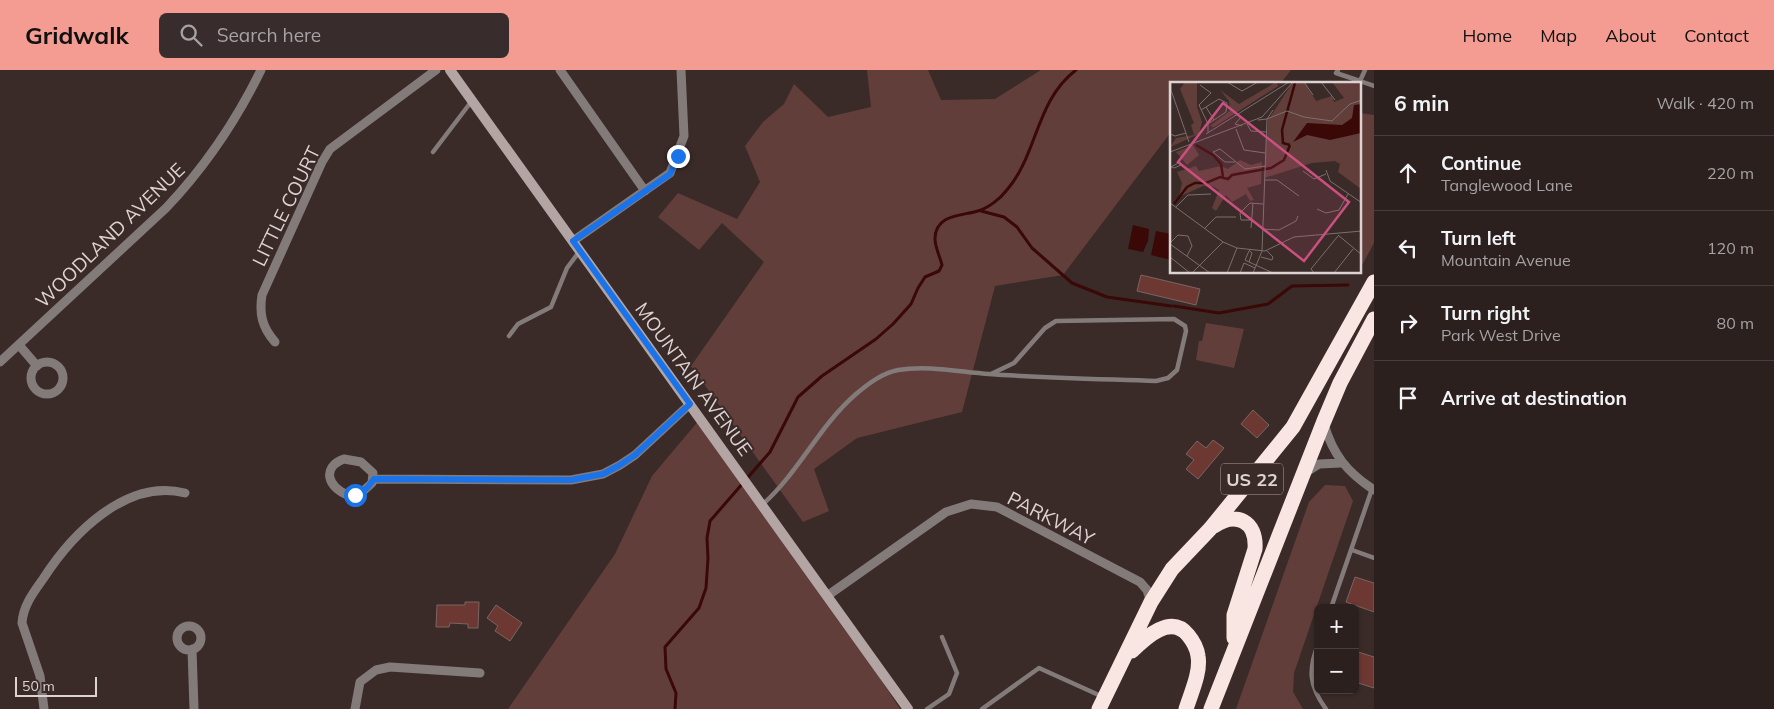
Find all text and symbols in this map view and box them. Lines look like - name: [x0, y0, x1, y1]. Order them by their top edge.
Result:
- search box: [159, 13, 509, 58]
- text: Gridwalk: [25, 20, 129, 50]
- icon: search: [177, 21, 205, 49]
- text: Search here: [217, 23, 321, 47]
- text: Home: [1462, 24, 1512, 47]
- text: Map: [1540, 24, 1577, 47]
- text: About: [1605, 24, 1656, 47]
- text: Contact: [1684, 24, 1749, 47]
- inset map: [1170, 82, 1362, 274]
- text: 6 min: [1394, 90, 1449, 116]
- text: Walk · 420 m: [1656, 93, 1754, 113]
- street label: LITTLE COURT: [247, 142, 326, 270]
- route end: [667, 145, 690, 168]
- text: Continue: [1441, 151, 1521, 175]
- street label: WOODLAND AVENUE: [30, 158, 190, 312]
- icon: ahead: [1394, 159, 1422, 187]
- text: 220 m: [1707, 163, 1754, 183]
- text: Tanglewood Lane: [1441, 175, 1573, 195]
- text: Turn left: [1441, 226, 1516, 250]
- icon: left: [1394, 234, 1422, 262]
- text: 120 m: [1707, 238, 1754, 258]
- text: Mountain Avenue: [1441, 250, 1571, 270]
- street label: MOUNTAIN AVENUE: [630, 298, 758, 460]
- text: Turn right: [1441, 301, 1530, 325]
- icon: right: [1394, 309, 1422, 337]
- text: 80 m: [1717, 313, 1754, 333]
- text: Park West Drive: [1441, 325, 1561, 345]
- icon: arrive: [1394, 384, 1422, 412]
- text: Arrive at destination: [1441, 386, 1627, 410]
- road number: US 22: [1221, 464, 1283, 494]
- route start: [344, 484, 367, 507]
- street label: PARKWAY: [1004, 486, 1099, 550]
- map controls: [1314, 604, 1359, 694]
- button: +: [1314, 604, 1359, 649]
- button: −: [1314, 649, 1359, 694]
- scale bar: [15, 674, 98, 697]
- text: 50 m: [22, 677, 55, 695]

